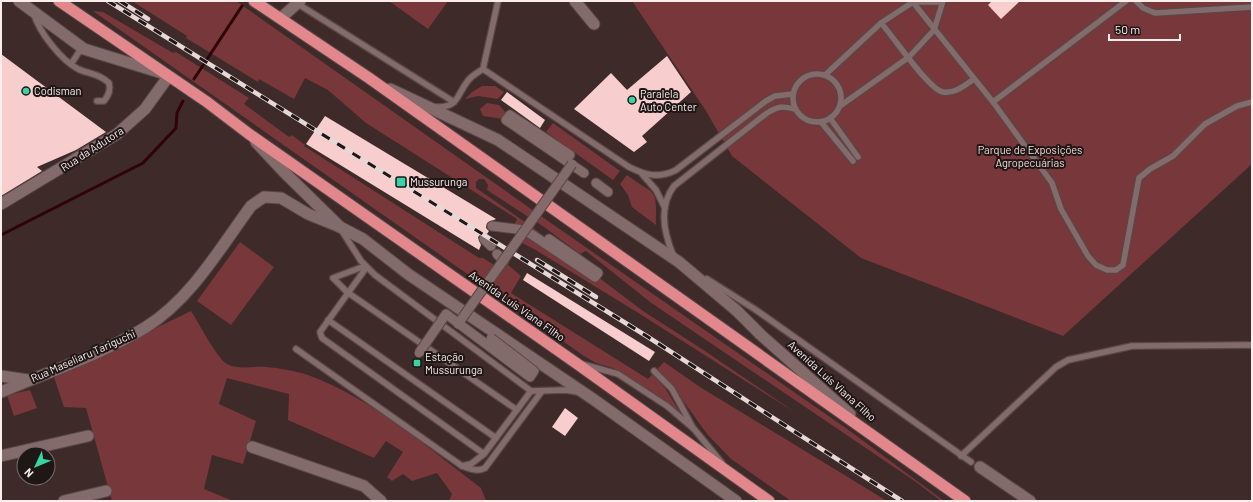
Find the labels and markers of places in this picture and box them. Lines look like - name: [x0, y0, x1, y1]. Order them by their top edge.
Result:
- place label: Codisman: [34, 84, 81, 97]
- marker: Codisman: [21, 86, 31, 96]
- place label: Paralela Auto Center: [640, 87, 697, 113]
- marker: Paralela Auto Center: [627, 95, 637, 105]
- place label: Mussurunga: [410, 175, 467, 188]
- marker: Mussurunga: [395, 176, 407, 188]
- place label: Estação Mussurunga: [425, 350, 482, 376]
- marker: Estação Mussurunga: [412, 358, 422, 368]

